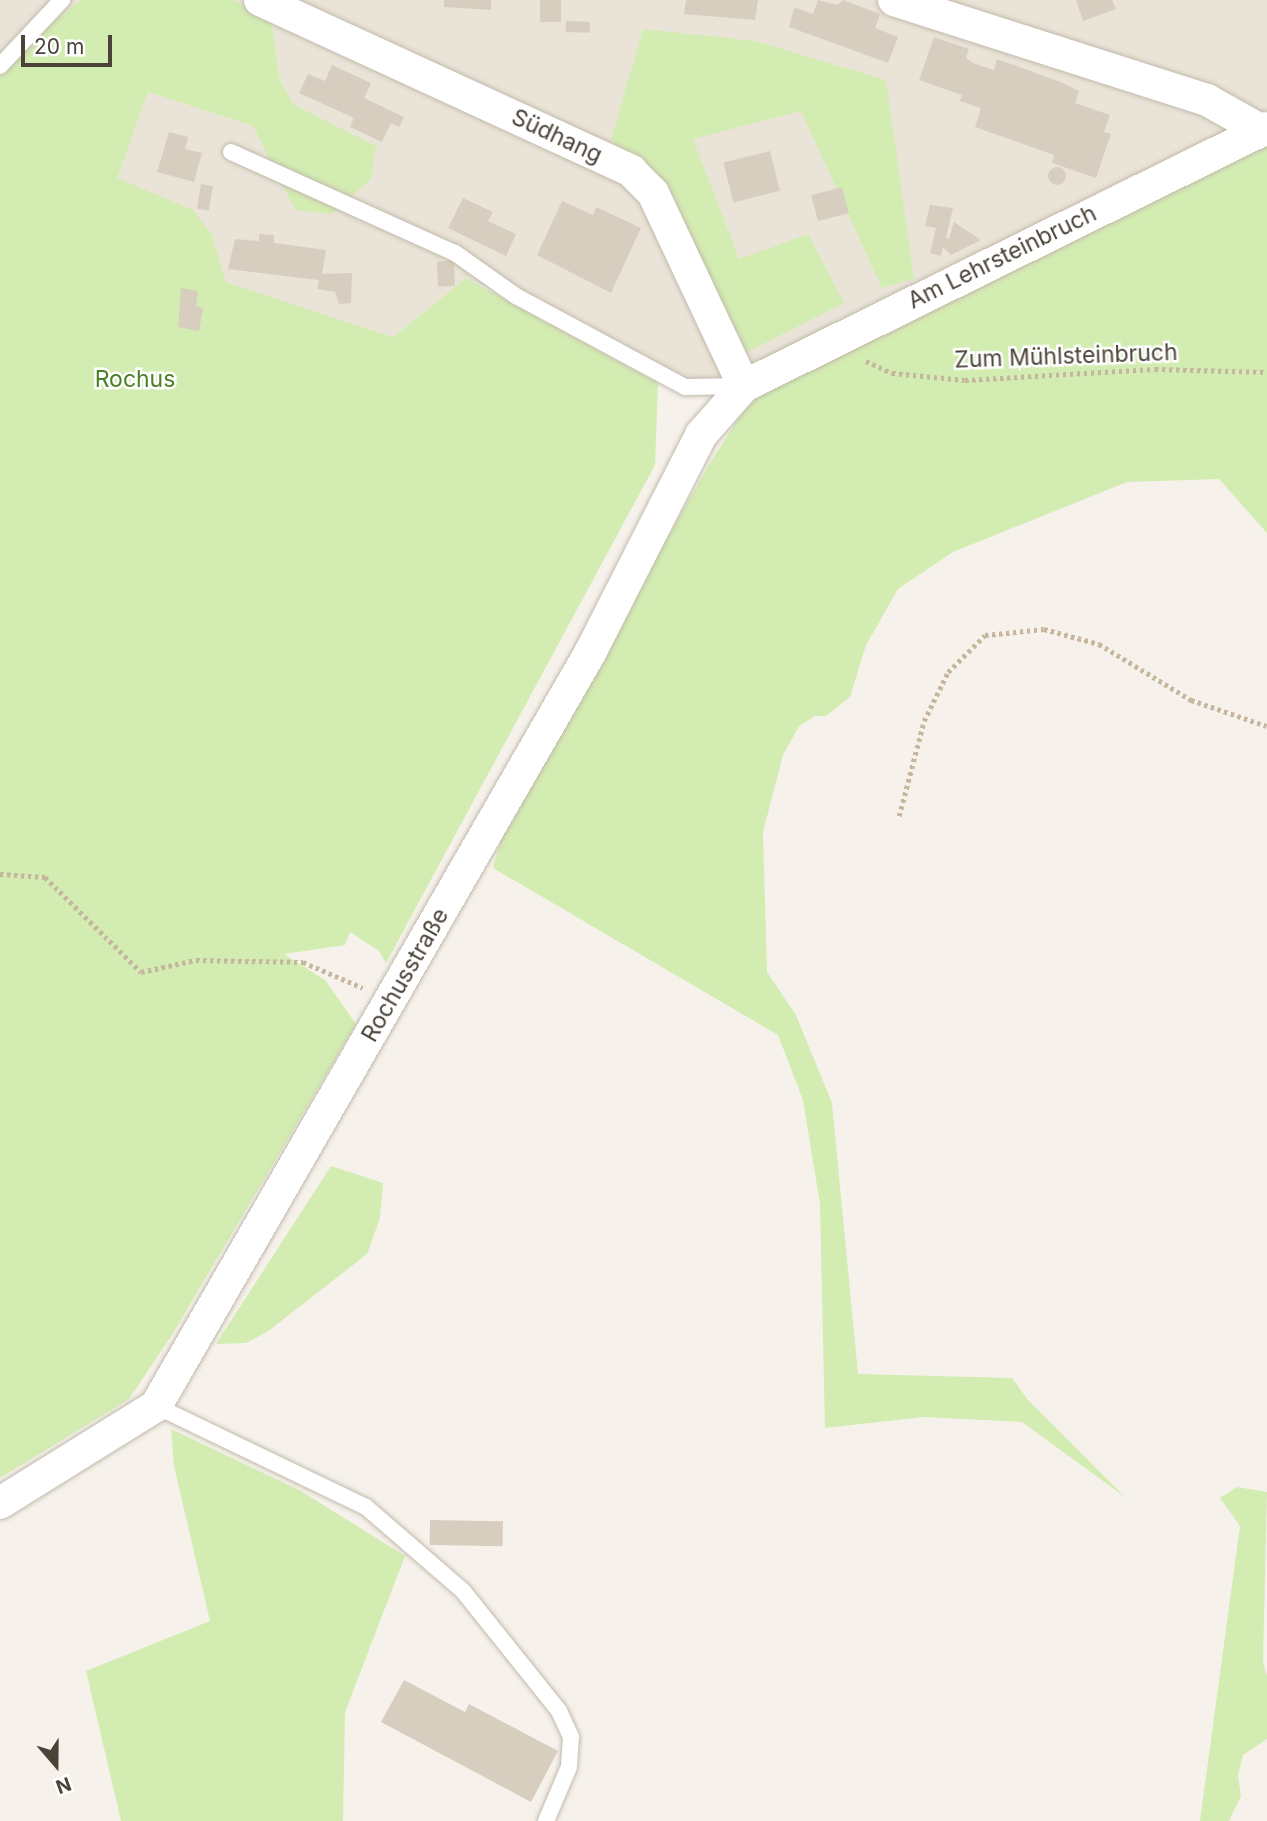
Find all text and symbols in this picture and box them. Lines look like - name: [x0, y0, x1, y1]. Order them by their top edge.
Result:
- scale bar: [24, 21, 116, 65]
- text: 20 m: [34, 34, 84, 59]
- street label: Südhang: [507, 103, 607, 169]
- street label: Am Lehrsteinbruch: [903, 199, 1101, 315]
- street label: Zum Mühlsteinbruch: [954, 338, 1178, 374]
- park label: Rochus: [95, 365, 175, 393]
- street label: Rochusstraße: [356, 903, 454, 1047]
- north arrow: [21, 1730, 91, 1800]
- text: N: [53, 1772, 74, 1798]

